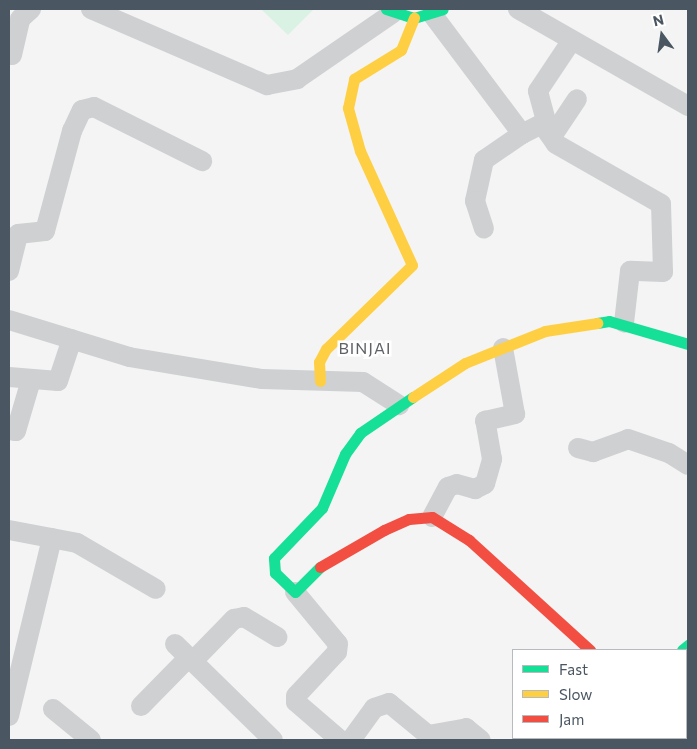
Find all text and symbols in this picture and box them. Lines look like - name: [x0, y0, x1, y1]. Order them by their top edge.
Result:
- north arrow: [637, 10, 687, 60]
- text: N: [651, 10, 665, 29]
- district label: BINJAI: [338, 338, 392, 358]
- legend: [512, 649, 687, 739]
- text: Fast: [559, 660, 588, 678]
- text: Slow: [559, 685, 592, 703]
- text: Jam: [559, 710, 584, 728]

